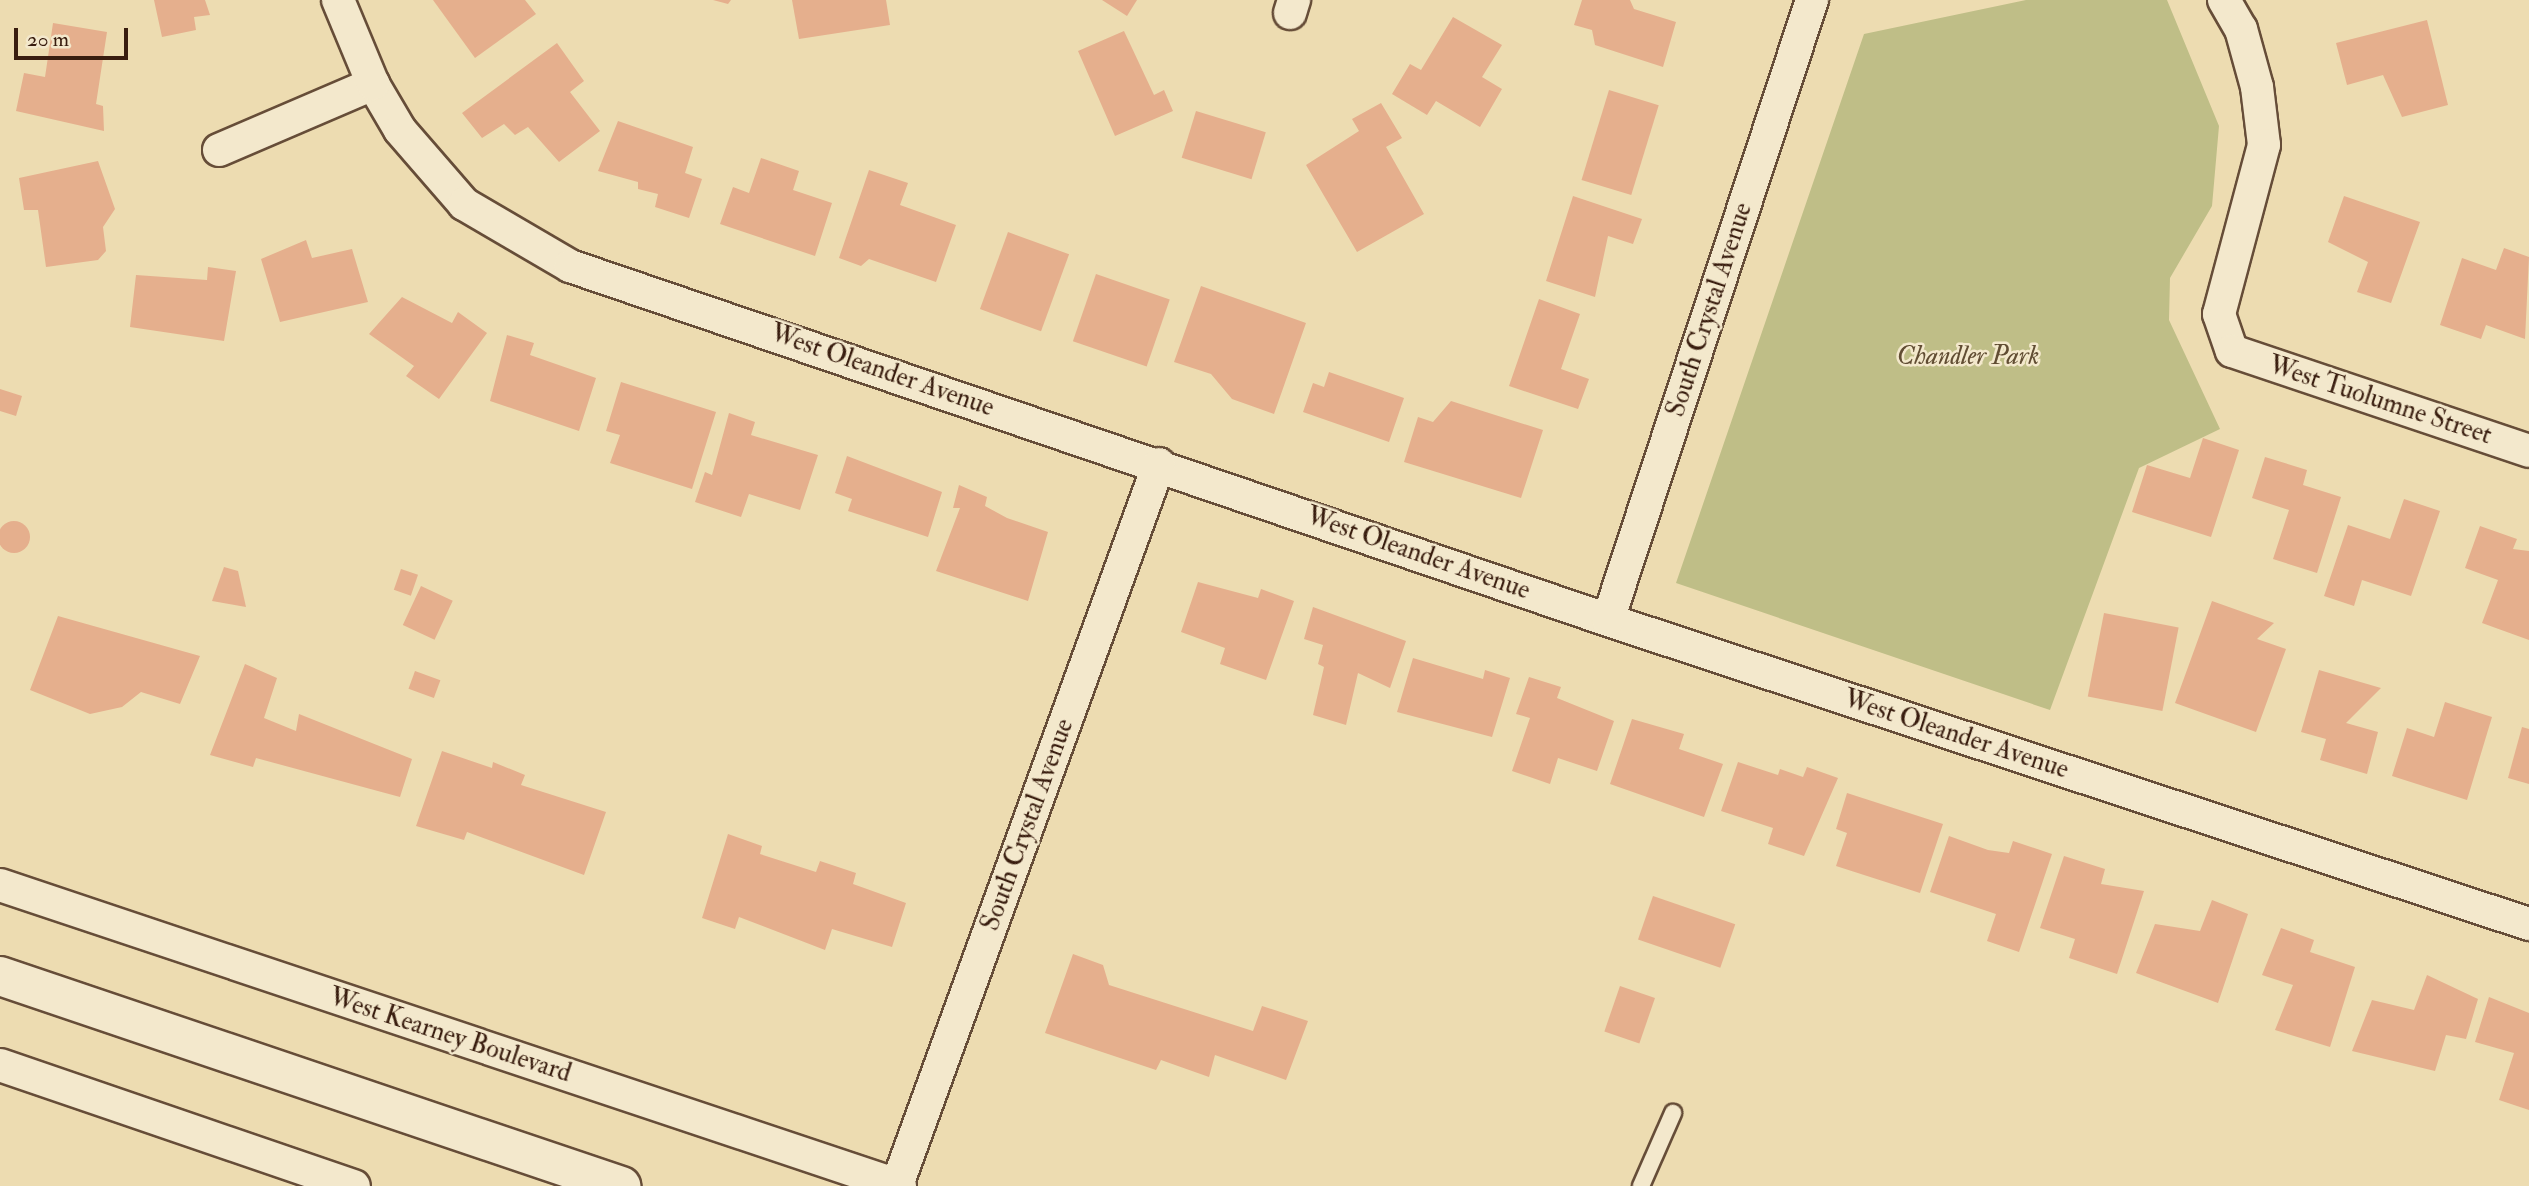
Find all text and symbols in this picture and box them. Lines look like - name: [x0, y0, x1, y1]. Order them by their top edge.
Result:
- scale bar: [18, 14, 131, 58]
- text: 20 m: [27, 26, 69, 53]
- street label: South Crystal Avenue: [1661, 199, 1759, 421]
- street label: West Oleander Avenue: [766, 318, 998, 424]
- park label: Chandler Park: [1897, 341, 2039, 373]
- street label: West Tuolumne Street: [2264, 350, 2496, 452]
- street label: West Oleander Avenue: [1302, 501, 1534, 607]
- street label: West Oleander Avenue: [1840, 684, 2072, 786]
- street label: South Crystal Avenue: [975, 715, 1081, 935]
- street label: West Kearney Boulevard: [325, 982, 575, 1090]

